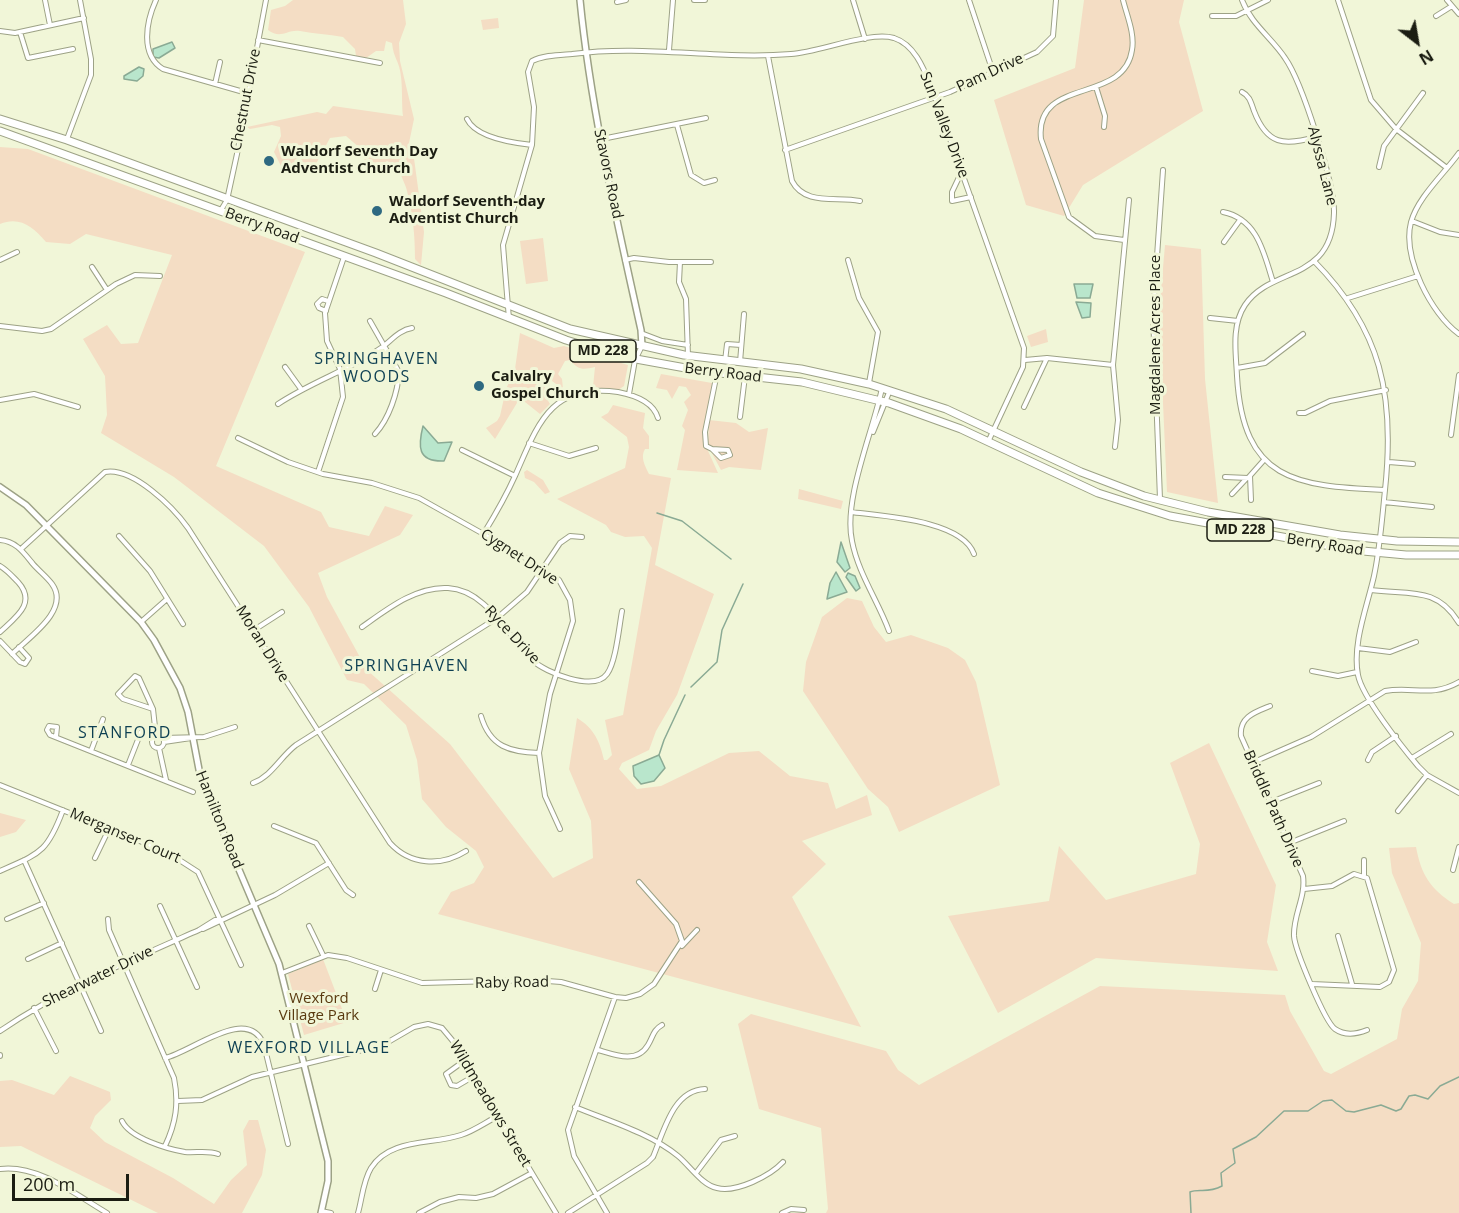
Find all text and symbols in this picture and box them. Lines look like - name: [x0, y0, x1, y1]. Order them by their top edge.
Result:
- north arrow: [1387, 12, 1447, 72]
- text: N: [1415, 45, 1438, 70]
- street label: Chestnut Drive: [227, 47, 265, 153]
- street label: Pam Drive: [954, 50, 1026, 96]
- street label: Sun Valley Drive: [916, 70, 972, 180]
- street label: Alyssa Lane: [1303, 124, 1341, 208]
- street label: Stavors Road: [590, 127, 626, 221]
- place label: Waldorf Seventh Day Adventist Church: [281, 143, 438, 178]
- marker: Waldorf Seventh Day Adventist Church: [262, 154, 276, 168]
- place label: Waldorf Seventh-day Adventist Church: [389, 193, 545, 228]
- street label: Berry Road: [222, 204, 302, 248]
- marker: Waldorf Seventh-day Adventist Church: [370, 204, 384, 218]
- street label: Magdalene Acres Place: [1147, 255, 1165, 415]
- road number: MD 228: [570, 340, 636, 362]
- district label: SPRINGHAVEN WOODS: [314, 349, 440, 387]
- street label: Berry Road: [683, 359, 763, 387]
- place label: Calvalry Gospel Church: [491, 368, 599, 403]
- marker: Calvalry Gospel Church: [472, 379, 486, 393]
- road number: MD 228: [1207, 519, 1273, 541]
- street label: Cygnet Drive: [477, 525, 561, 589]
- street label: Berry Road: [1285, 530, 1365, 560]
- street label: Moran Drive: [231, 602, 293, 686]
- street label: Ryce Drive: [481, 602, 543, 668]
- district label: SPRINGHAVEN: [344, 656, 470, 676]
- district label: STANFORD: [78, 723, 172, 743]
- street label: Briddle Path Drive: [1239, 748, 1307, 870]
- street label: Hamilton Road: [191, 768, 247, 872]
- street label: Merganser Court: [67, 805, 183, 867]
- street label: Shearwater Drive: [40, 942, 156, 1012]
- street label: Raby Road: [475, 973, 549, 993]
- park label: Wexford Village Park: [279, 990, 359, 1025]
- district label: WEXFORD VILLAGE: [227, 1038, 391, 1058]
- street label: Wildmeadows Street: [445, 1038, 535, 1170]
- scale bar: [15, 1162, 132, 1200]
- text: 200 m: [23, 1172, 75, 1196]

